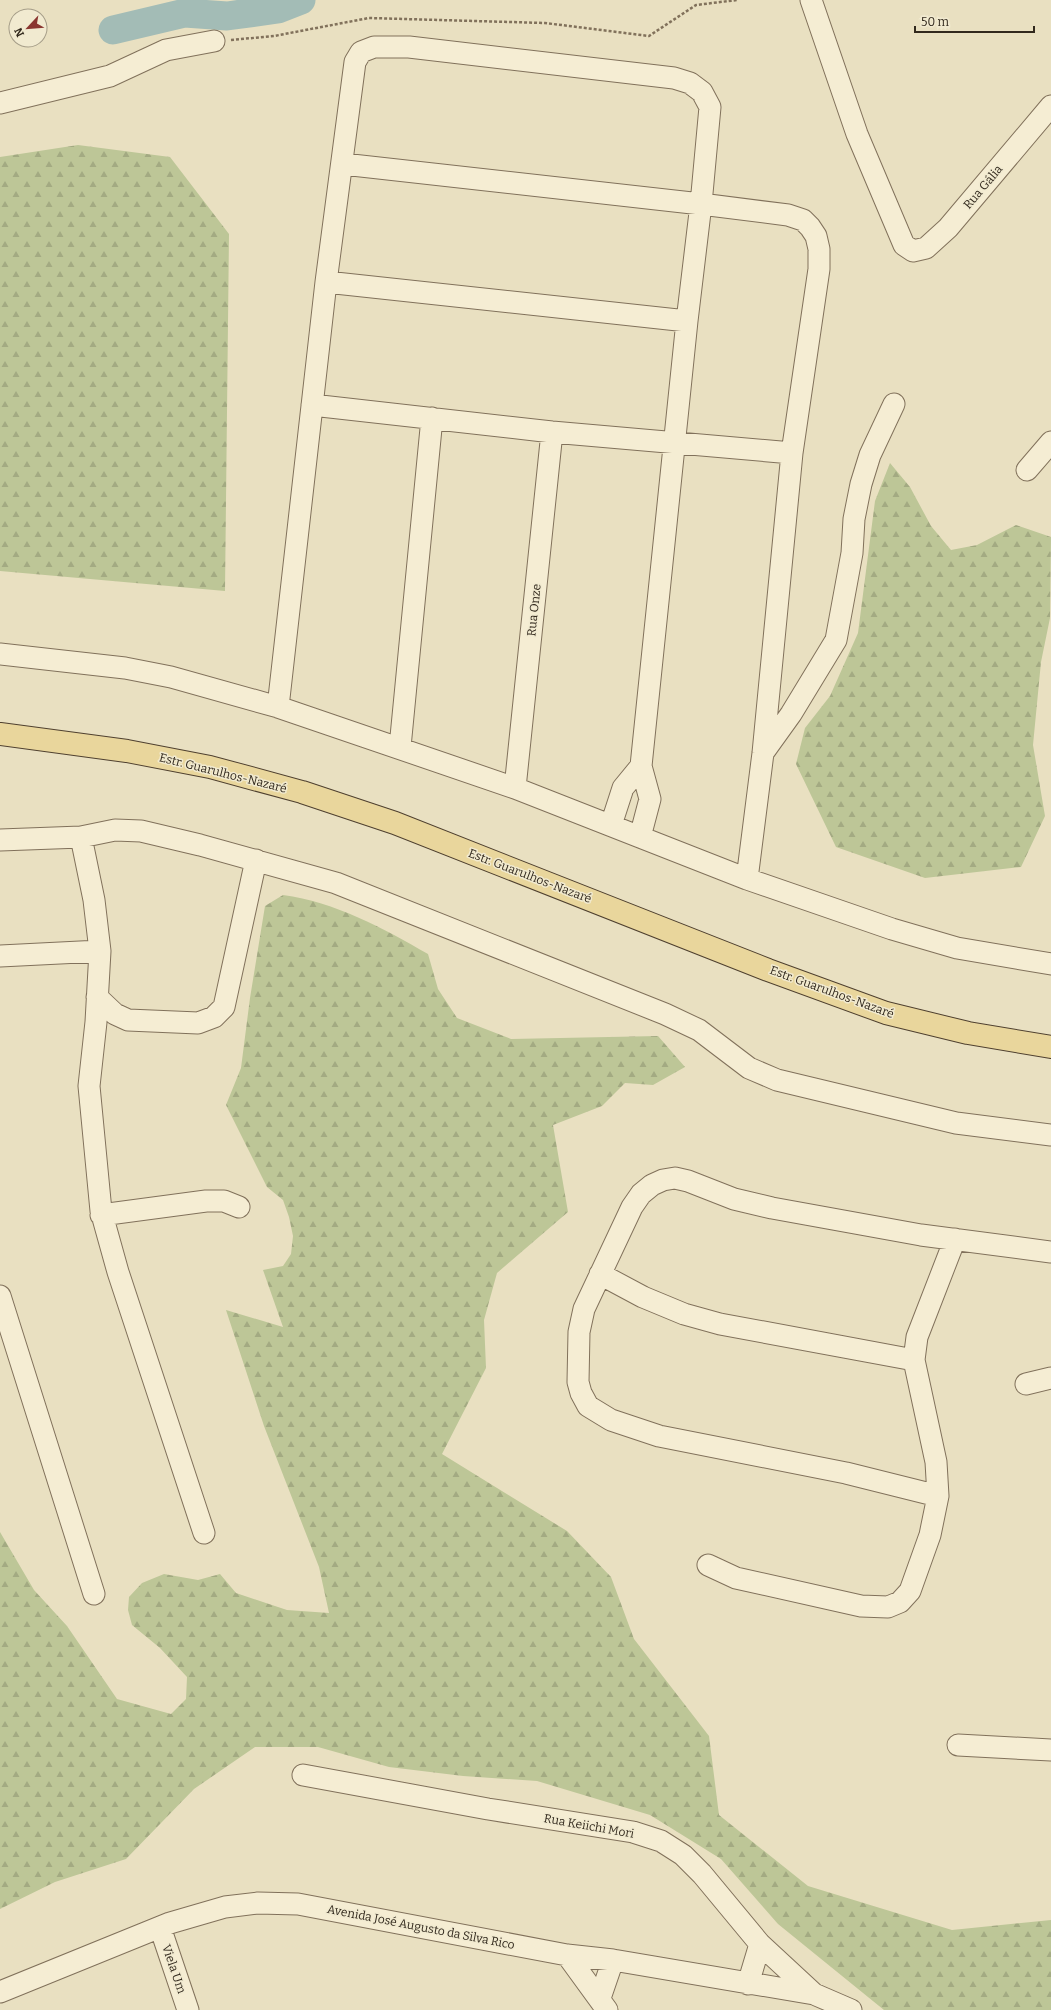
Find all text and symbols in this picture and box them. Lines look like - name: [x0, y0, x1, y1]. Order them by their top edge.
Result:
- north arrow: [8, 8, 48, 48]
- scale bar: [915, 8, 1034, 34]
- text: 50 m: [921, 15, 950, 29]
- text: N: [12, 25, 27, 39]
- street label: Rua Gália: [961, 162, 1006, 212]
- street label: Rua Onze: [524, 583, 544, 637]
- street label: Estr. Guarulhos-Nazaré: [158, 750, 288, 796]
- street label: Estr. Guarulhos-Nazaré: [466, 846, 594, 906]
- street label: Estr. Guarulhos-Nazaré: [768, 963, 896, 1021]
- street label: Rua Keiichi Mori: [543, 1811, 636, 1841]
- street label: Avenida José Augusto da Silva Rico: [326, 1902, 516, 1952]
- street label: Viela Um: [159, 1943, 189, 1996]

